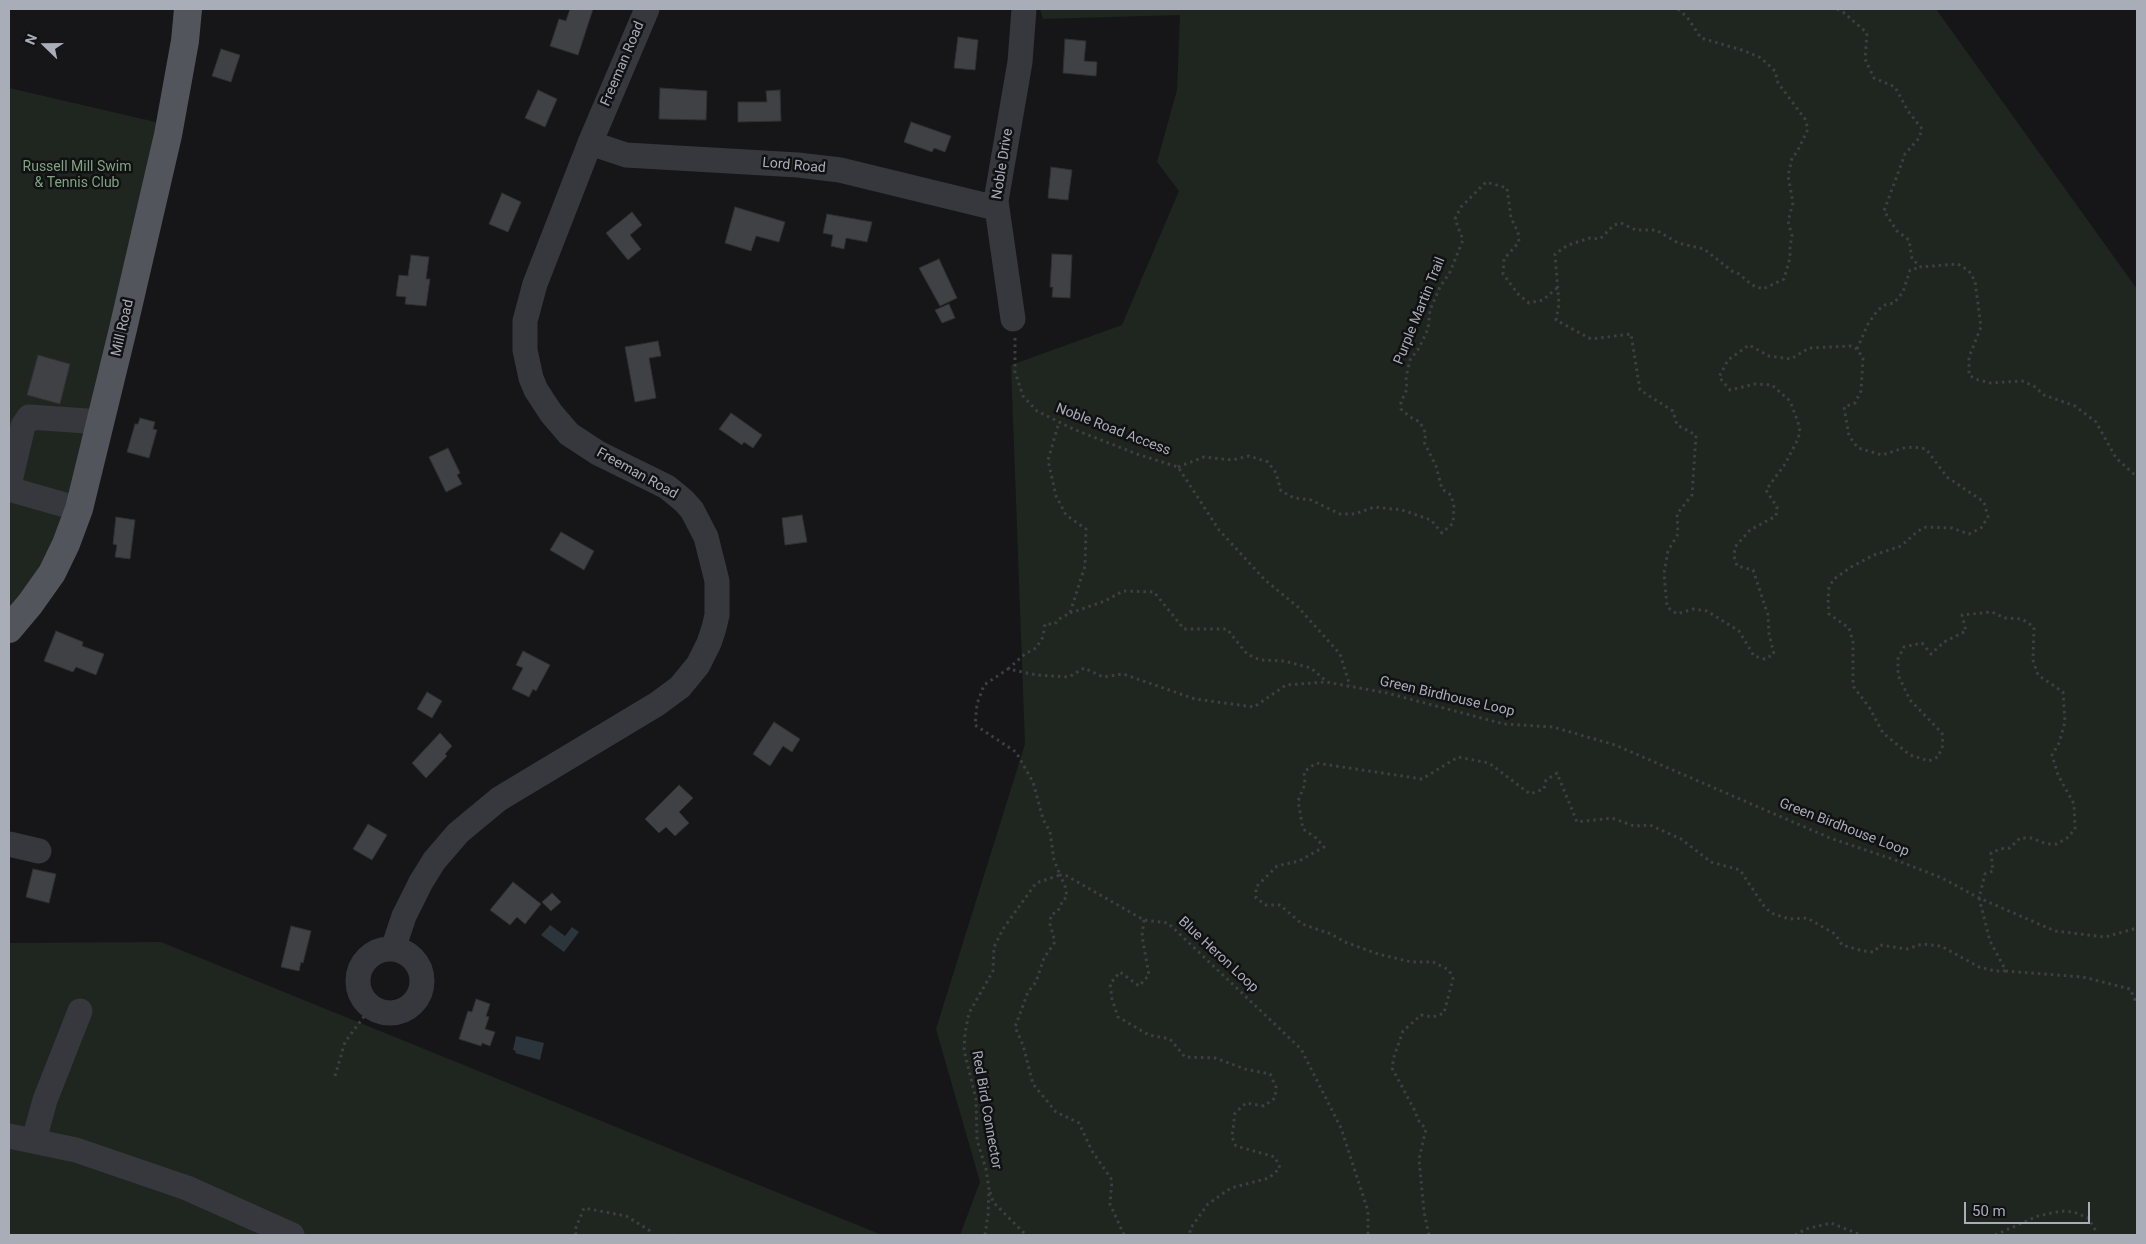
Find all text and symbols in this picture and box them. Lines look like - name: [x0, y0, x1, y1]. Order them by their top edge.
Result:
- street label: Freeman Road: [598, 19, 648, 109]
- north arrow: [20, 20, 70, 70]
- text: N: [22, 32, 40, 47]
- street label: Noble Drive: [989, 127, 1017, 201]
- street label: Lord Road: [762, 155, 826, 177]
- park label: Russell Mill Swim & Tennis Club: [23, 159, 131, 192]
- street label: Purple Martin Trail: [1391, 255, 1449, 367]
- street label: Mill Road: [108, 298, 138, 358]
- street label: Noble Road Access: [1053, 400, 1173, 460]
- street label: Freeman Road: [593, 445, 681, 503]
- street label: Green Birdhouse Loop: [1378, 673, 1516, 721]
- street label: Green Birdhouse Loop: [1777, 795, 1911, 861]
- street label: Blue Heron Loop: [1174, 914, 1262, 996]
- street label: Red Bird Connector: [967, 1049, 1005, 1171]
- scale bar: [1966, 1192, 2092, 1224]
- text: 50 m: [1972, 1202, 2006, 1220]

